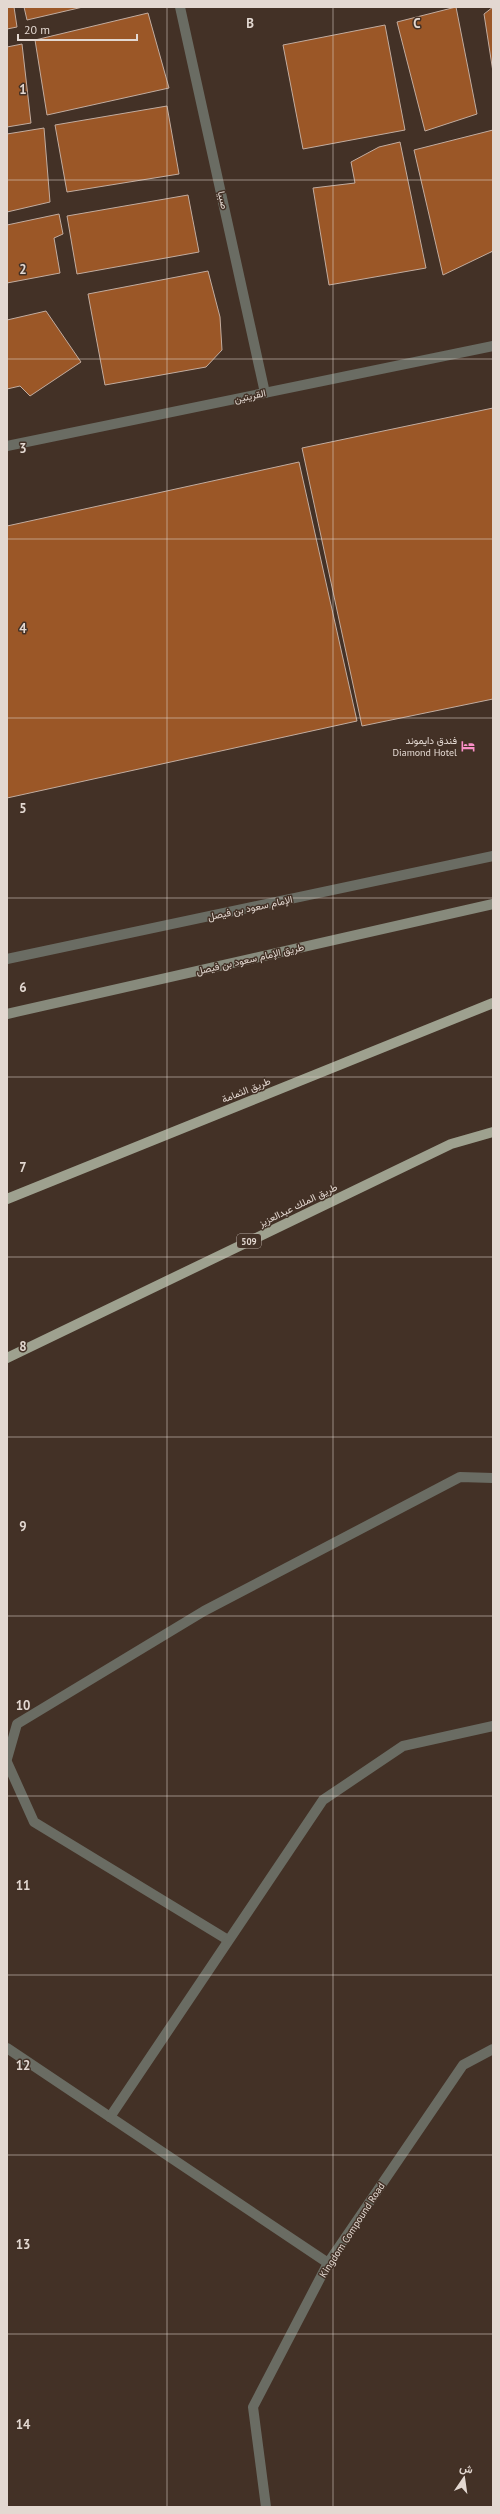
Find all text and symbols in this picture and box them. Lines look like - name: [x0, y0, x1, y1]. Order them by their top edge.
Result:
- text: B: [246, 15, 254, 32]
- text: C: [413, 15, 421, 32]
- scale bar: [18, 16, 137, 42]
- text: 20 m: [24, 22, 50, 37]
- text: 1: [19, 81, 27, 98]
- street label: صبيا: [215, 190, 231, 210]
- text: 2: [19, 261, 27, 278]
- street label: القريتين: [233, 386, 267, 406]
- text: 3: [19, 440, 27, 457]
- text: 4: [19, 620, 27, 637]
- place label: فندق دايموند Diamond Hotel: [392, 734, 457, 759]
- hotel icon: فندق دايموند Diamond Hotel: [460, 738, 476, 754]
- text: 5: [19, 800, 27, 817]
- street label: الإمام سعود بن فيصل: [206, 893, 294, 923]
- street label: طريق الإمام سعود بن فيصل: [195, 940, 306, 978]
- text: 6: [19, 979, 27, 996]
- street label: طريق الثمامة: [220, 1074, 273, 1106]
- text: 7: [19, 1159, 27, 1176]
- street label: طريق الملك عبدالعزيز: [256, 1180, 340, 1230]
- road number: 509: [237, 1234, 261, 1248]
- text: 8: [19, 1338, 27, 1355]
- text: 9: [19, 1518, 27, 1535]
- text: 10: [16, 1697, 30, 1714]
- text: 11: [16, 1877, 30, 1894]
- text: 12: [16, 2057, 30, 2074]
- street label: Kingdom Compound Road: [316, 2180, 388, 2280]
- text: 13: [16, 2236, 30, 2253]
- text: 14: [16, 2416, 31, 2433]
- north arrow: [444, 2458, 484, 2498]
- text: ش: [458, 2460, 474, 2477]

